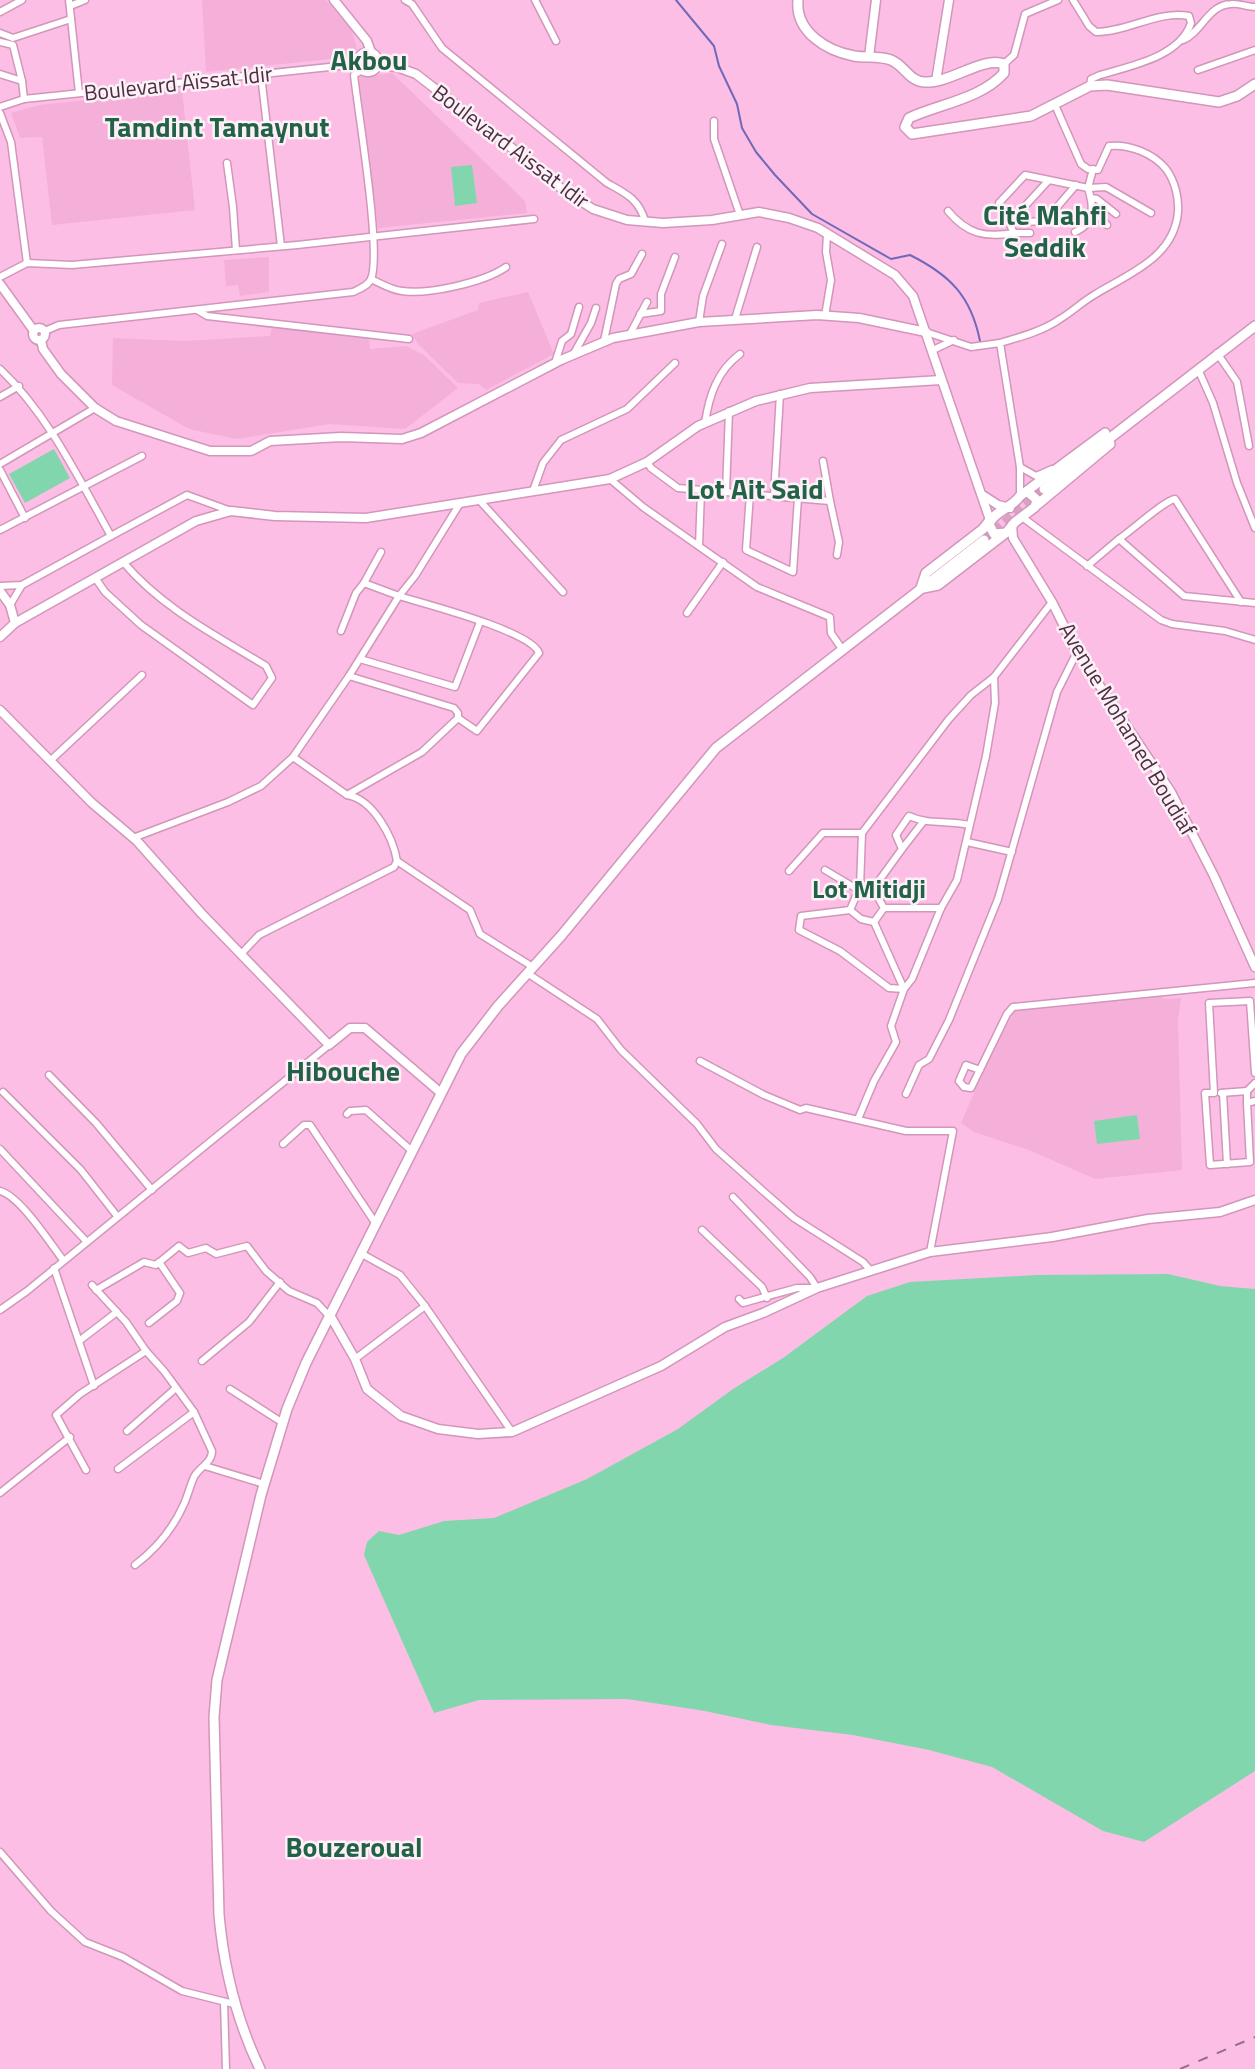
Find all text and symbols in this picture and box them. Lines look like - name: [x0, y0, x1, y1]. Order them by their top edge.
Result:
- district label: Akbou: [331, 38, 407, 81]
- street label: Boulevard Aïssat Idir: [82, 56, 274, 110]
- street label: Boulevard Aissat Idir: [425, 75, 597, 217]
- district label: Tamdint Tamaynut: [105, 105, 329, 148]
- district label: Cité Mahfi Seddik: [983, 193, 1107, 268]
- district label: Lot Ait Said: [686, 467, 824, 510]
- street label: Avenue Mohamed Boudiaf: [1051, 616, 1206, 843]
- district label: Lot Mitidji: [812, 869, 926, 908]
- district label: Hibouche: [286, 1049, 400, 1092]
- district label: Bouzeroual: [285, 1825, 423, 1868]

